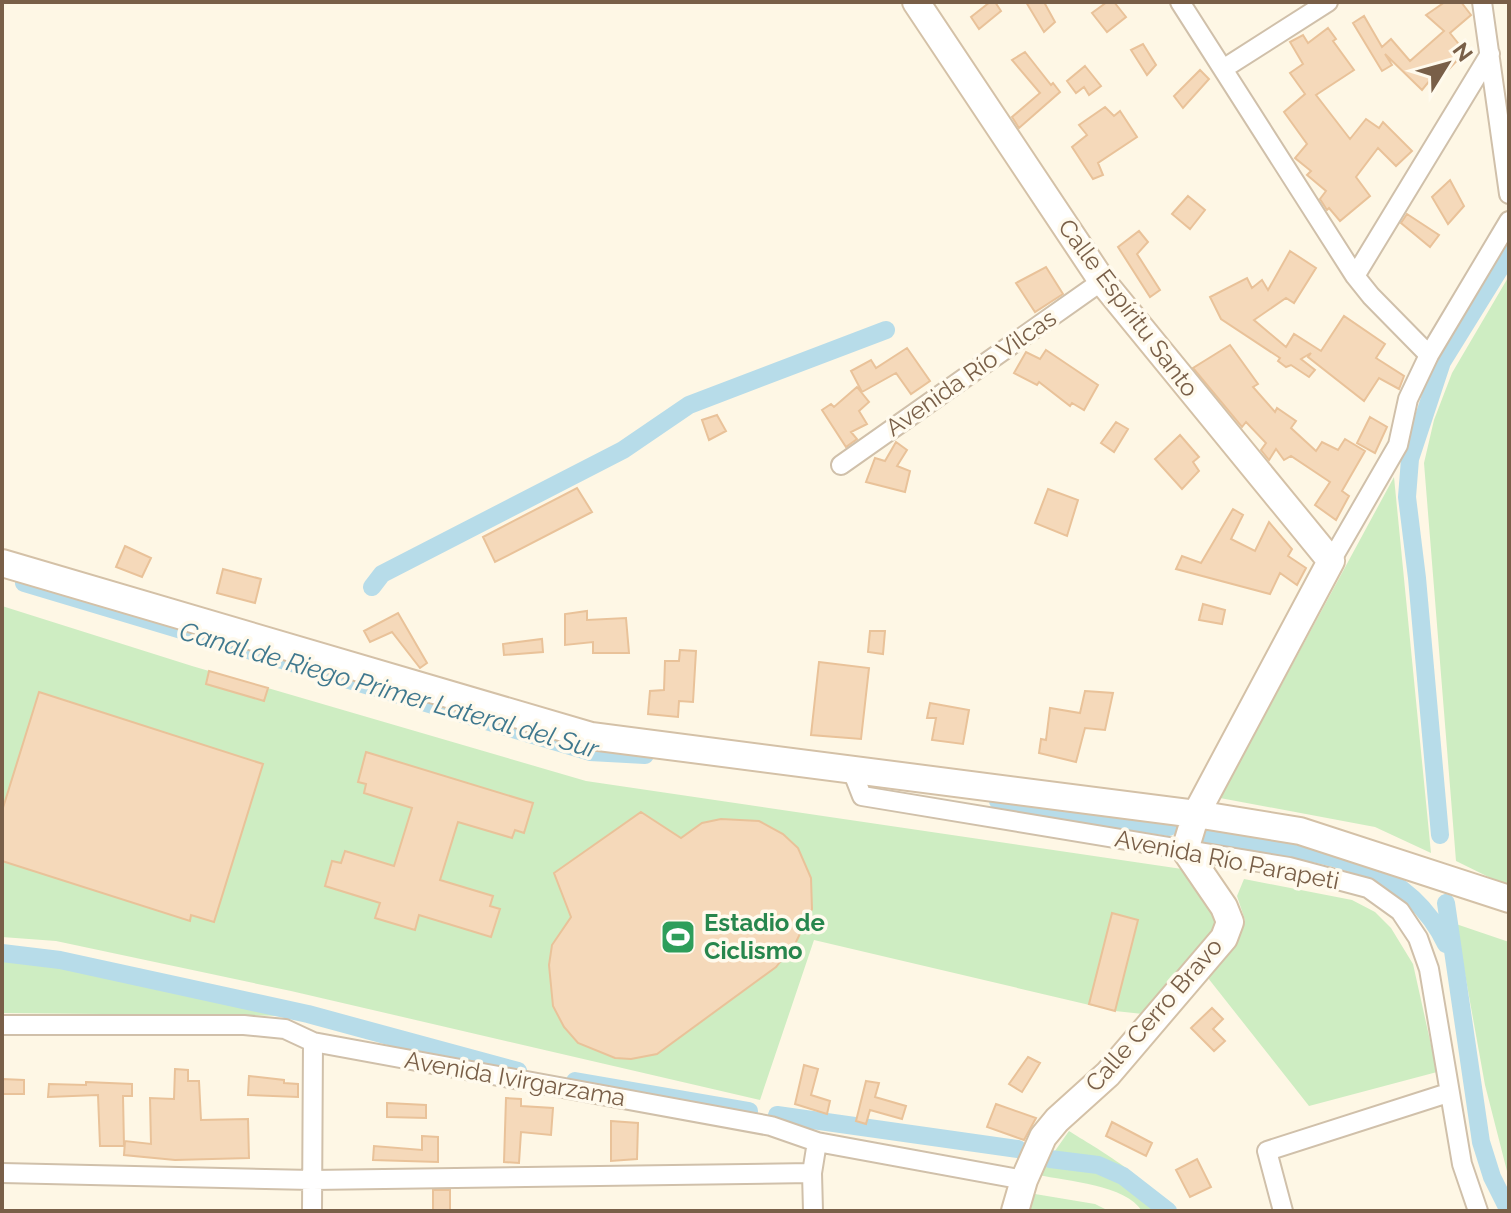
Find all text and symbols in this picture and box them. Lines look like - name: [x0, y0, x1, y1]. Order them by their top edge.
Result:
- north arrow: [1407, 24, 1487, 104]
- text: N: [1448, 37, 1478, 66]
- street label: Calle Espíritu Santo: [1052, 213, 1205, 402]
- street label: Avenida Río Vilcas: [880, 303, 1062, 442]
- water label: Canal de Riego Primer Lateral del Sur: [176, 616, 603, 765]
- street label: Avenida Río Parapeti: [1113, 824, 1342, 895]
- place label: Estadio de Ciclismo: [704, 908, 825, 965]
- sports icon: Estadio de Ciclismo: [659, 918, 697, 956]
- street label: Calle Cerro Bravo: [1079, 932, 1228, 1097]
- street label: Avenida Ivirgarzama: [402, 1045, 628, 1112]

